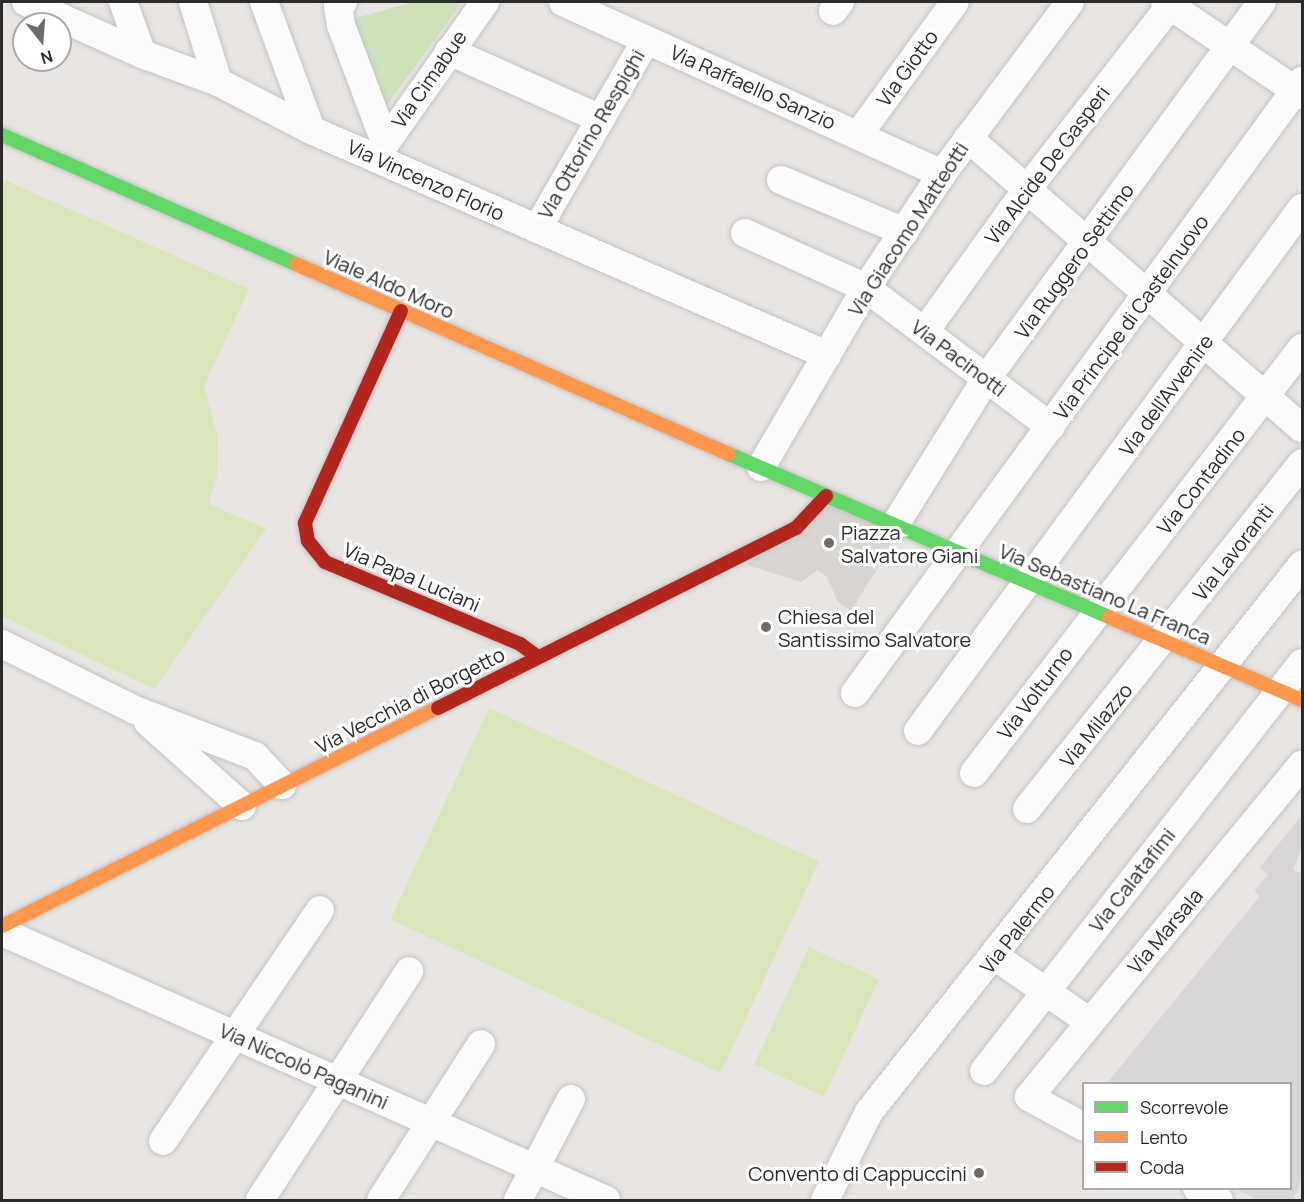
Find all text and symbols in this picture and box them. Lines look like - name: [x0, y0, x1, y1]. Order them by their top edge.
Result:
- north arrow: [12, 12, 72, 72]
- street label: Via Cimabue: [387, 25, 471, 133]
- street label: Via Giotto: [871, 25, 943, 111]
- street label: Via Raffaello Sanzio: [667, 40, 839, 134]
- text: N: [38, 45, 55, 70]
- street label: Via Ottorino Respighi: [533, 45, 649, 223]
- street label: Via Alcide De Gasperi: [980, 81, 1114, 249]
- street label: Via Vincenzo Florio: [344, 135, 508, 225]
- street label: Via Giacomo Matteotti: [843, 138, 973, 320]
- street label: Via Ruggero Settimo: [1010, 179, 1138, 343]
- street label: Via Principe di Castelnuovo: [1049, 210, 1213, 424]
- street label: Viale Aldo Moro: [320, 245, 458, 323]
- street label: Via Pacinotti: [907, 314, 1011, 402]
- street label: Via dell'Avvenire: [1114, 330, 1218, 460]
- street label: Via Contadino: [1152, 423, 1250, 539]
- street label: Via Lavoranti: [1188, 499, 1278, 605]
- place label: Piazza Salvatore Giani: [841, 520, 978, 567]
- marker: Piazza Salvatore Giani: [822, 536, 836, 550]
- street label: Via Papa Luciani: [340, 537, 484, 617]
- street label: Via Sebastiano La Franca: [996, 538, 1214, 650]
- place label: Chiesa del Santissimo Salvatore: [778, 604, 971, 651]
- marker: Chiesa del Santissimo Salvatore: [759, 620, 773, 634]
- street label: Via Vecchia di Borgetto: [311, 642, 509, 758]
- street label: Via Volturno: [992, 642, 1078, 744]
- street label: Via Milazzo: [1055, 678, 1137, 772]
- street label: Via Calatafimi: [1084, 823, 1180, 937]
- street label: Via Palermo: [975, 880, 1059, 978]
- street label: Via Marsala: [1123, 884, 1207, 978]
- street label: Via Niccolò Paganini: [216, 1018, 392, 1114]
- legend: [1082, 1082, 1292, 1190]
- text: Scorrevole: [1140, 1095, 1229, 1119]
- text: Lento: [1140, 1125, 1188, 1149]
- text: Coda: [1140, 1155, 1184, 1179]
- place label: Convento di Cappuccini: [748, 1161, 967, 1185]
- marker: Convento di Cappuccini: [972, 1166, 986, 1180]

